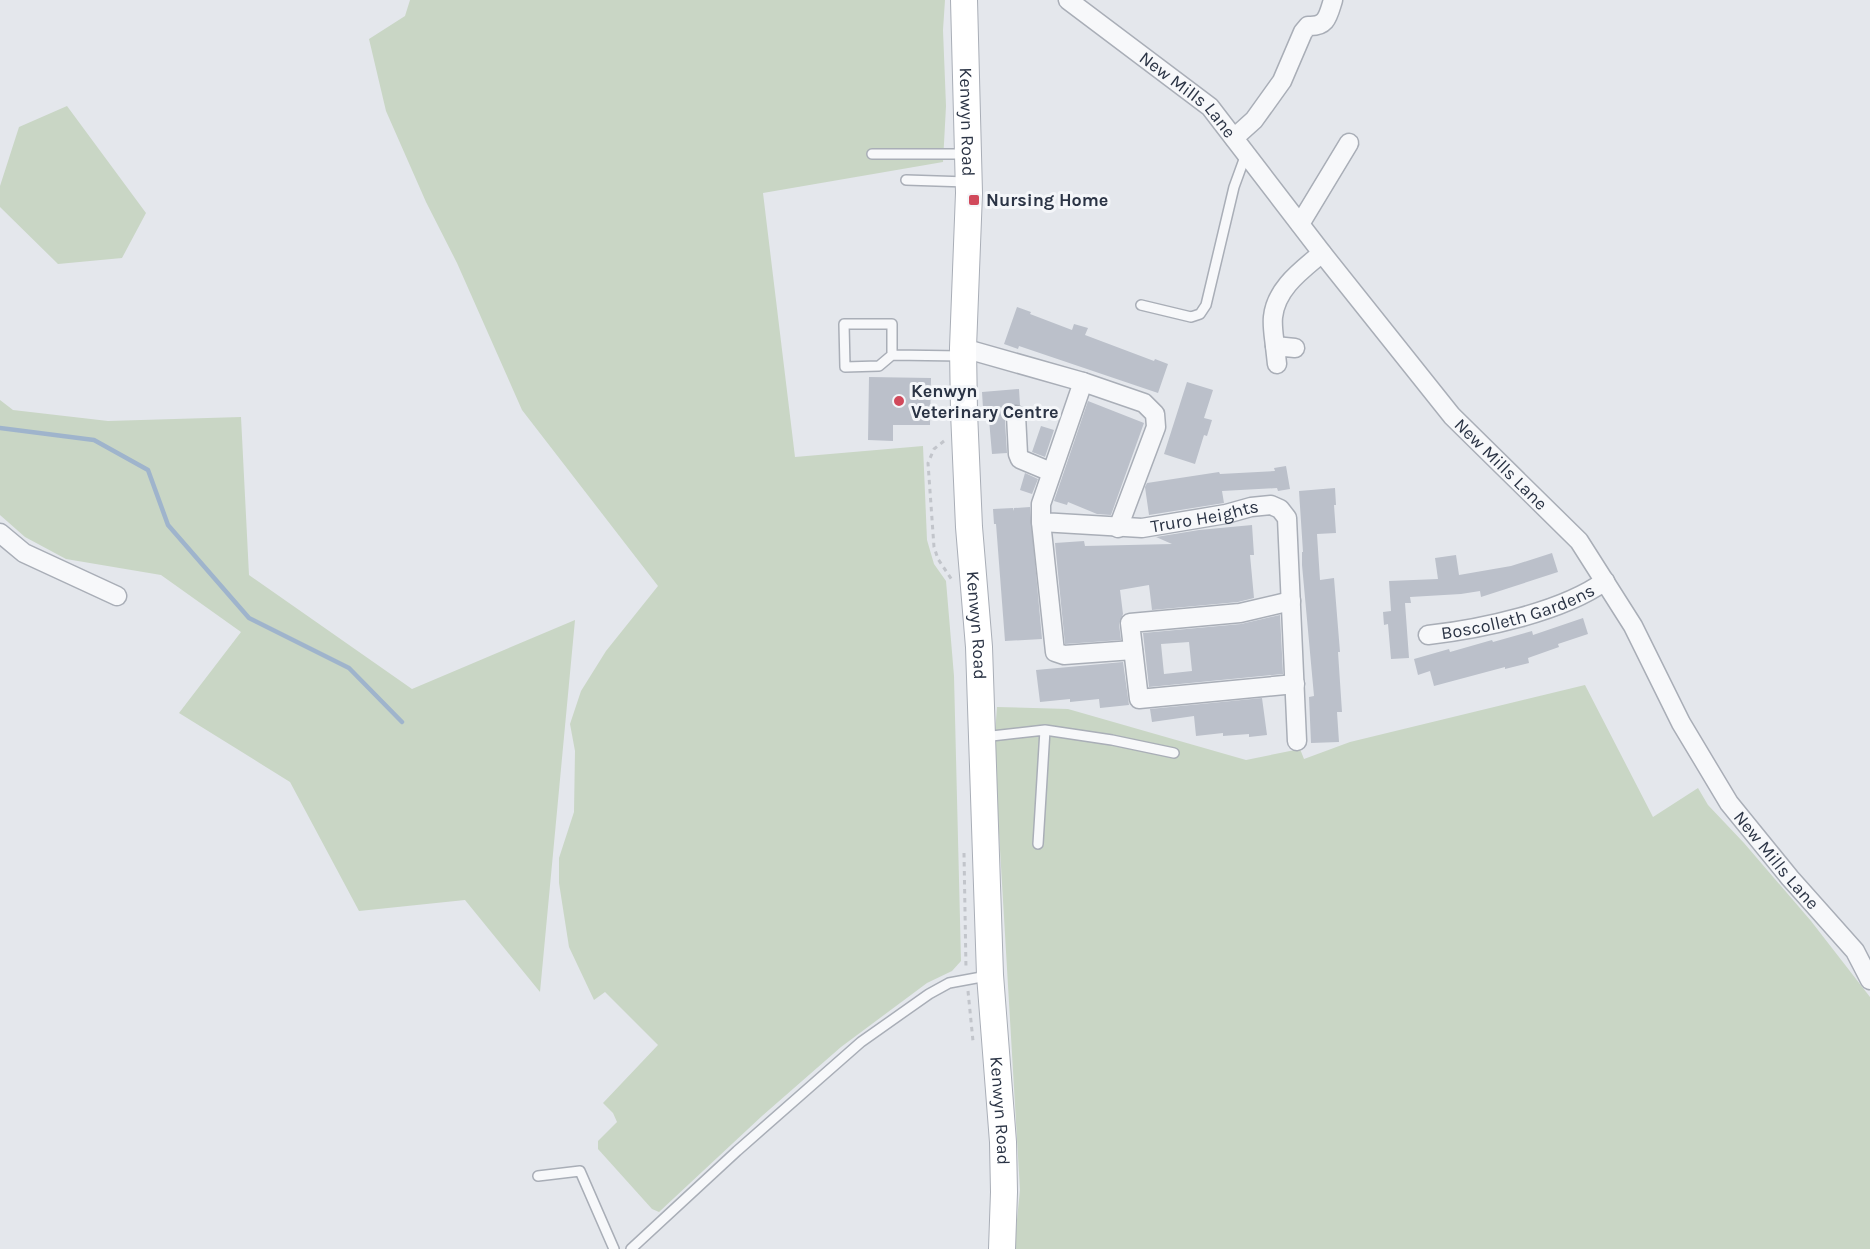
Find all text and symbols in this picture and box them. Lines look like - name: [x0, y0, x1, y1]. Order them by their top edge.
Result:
- street label: New Mills Lane: [1135, 47, 1241, 142]
- street label: Kenwyn Road: [955, 67, 980, 177]
- place label: Nursing Home: [986, 189, 1108, 211]
- marker: Nursing Home: [967, 193, 981, 207]
- place label: Kenwyn Veterinary Centre: [911, 380, 1059, 423]
- marker: Kenwyn Veterinary Centre: [892, 394, 906, 408]
- street label: New Mills Lane: [1450, 414, 1552, 515]
- street label: Truro Heights: [1149, 495, 1260, 537]
- street label: Kenwyn Road: [962, 570, 991, 680]
- street label: Boscolleth Gardens: [1440, 579, 1599, 644]
- street label: New Mills Lane: [1729, 806, 1824, 914]
- street label: Kenwyn Road: [985, 1055, 1014, 1165]

